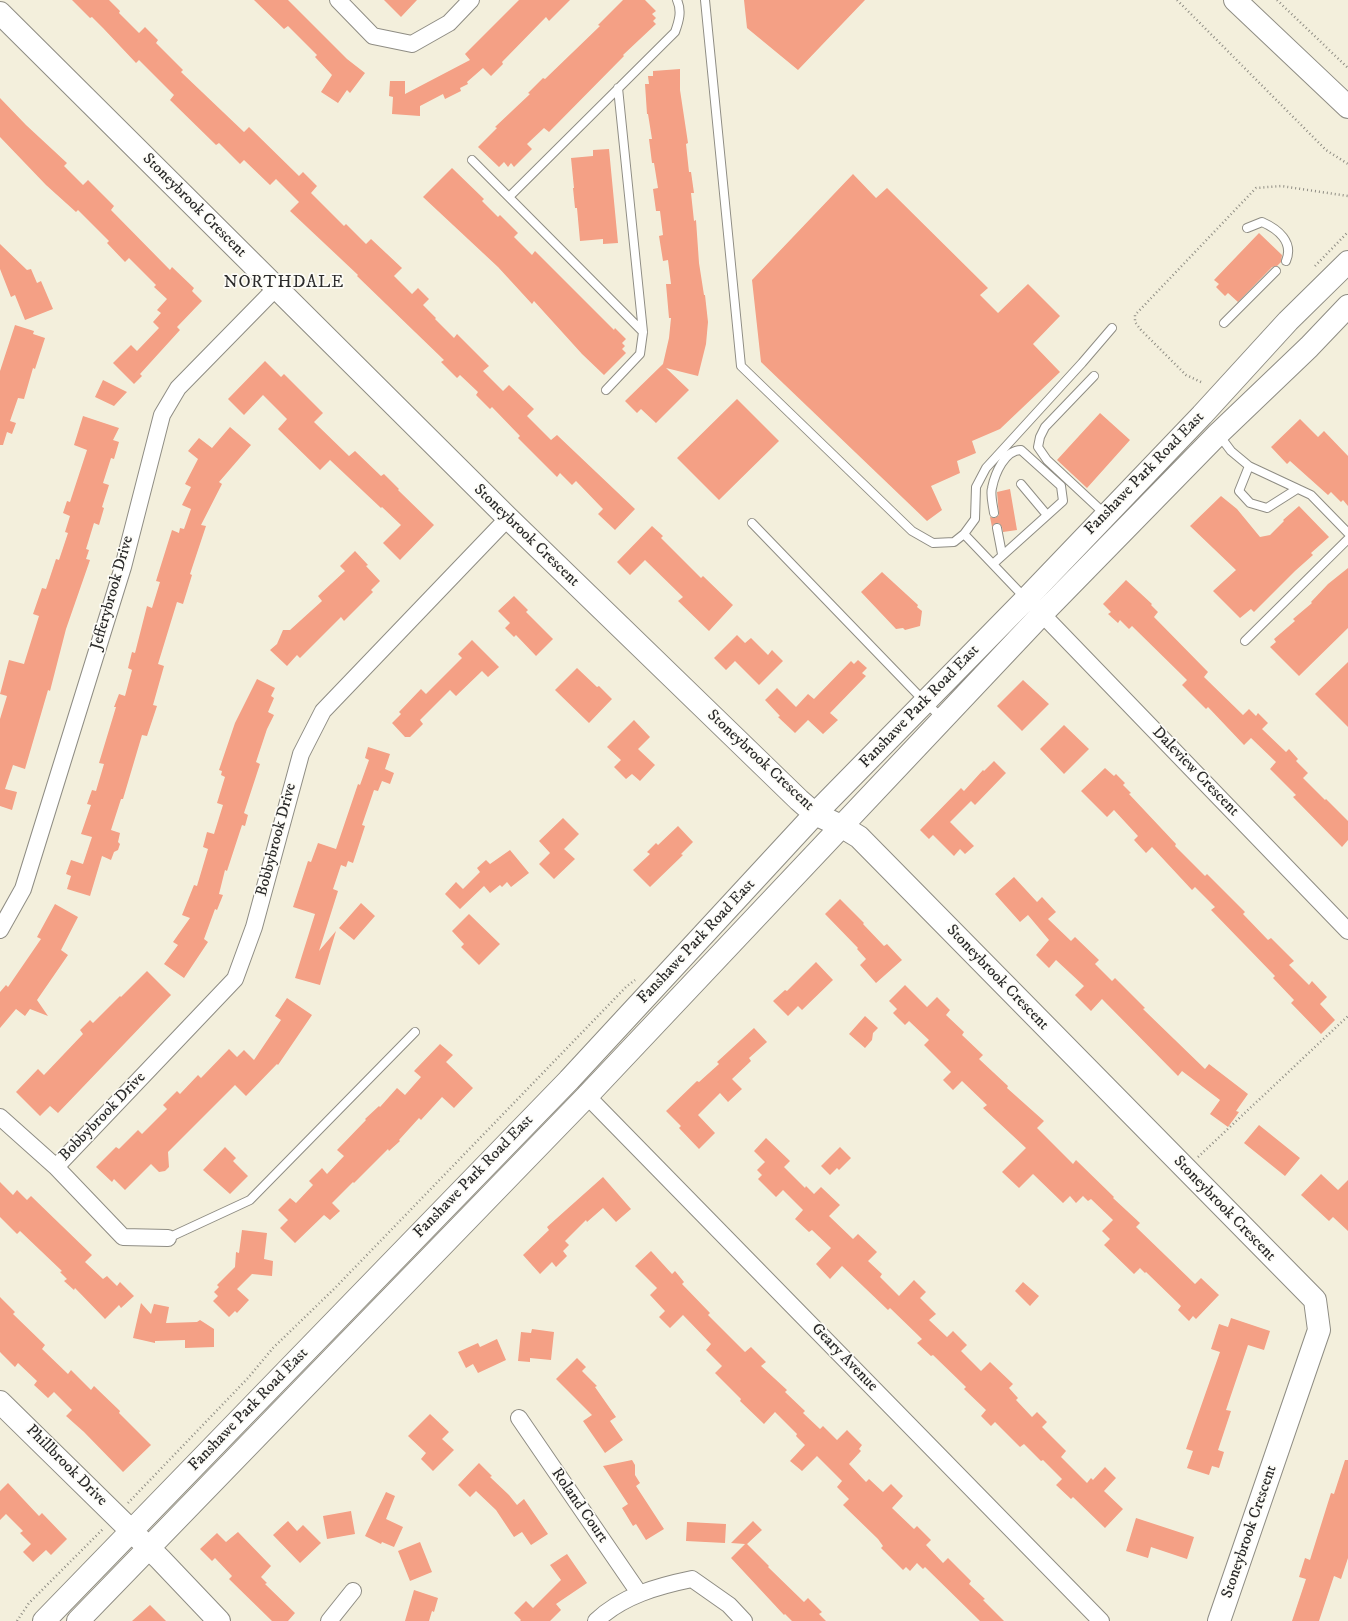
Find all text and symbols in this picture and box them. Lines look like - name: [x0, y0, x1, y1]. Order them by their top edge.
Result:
- street label: Stoneybrook Crescent: [138, 150, 250, 262]
- district label: NORTHDALE: [224, 273, 344, 293]
- street label: Fanshawe Park Road East: [1081, 408, 1209, 540]
- street label: Stoneybrook Crescent: [469, 481, 583, 591]
- street label: Jefferybrook Drive: [88, 534, 138, 652]
- street label: Fanshawe Park Road East: [856, 641, 984, 773]
- street label: Stoneybrook Crescent: [702, 706, 818, 816]
- street label: Daleview Crescent: [1147, 723, 1243, 821]
- street label: Bobbybrook Drive: [253, 781, 301, 899]
- street label: Fanshawe Park Road East: [634, 876, 760, 1008]
- street label: Stoneybrook Crescent: [942, 921, 1052, 1035]
- street label: Bobbybrook Drive: [56, 1068, 150, 1166]
- street label: Fanshawe Park Road East: [410, 1111, 538, 1243]
- street label: Stoneybrook Crescent: [1169, 1152, 1279, 1266]
- street label: Geary Avenue: [807, 1320, 881, 1396]
- street label: Fanshawe Park Road East: [185, 1344, 313, 1476]
- street label: Phillbrook Drive: [21, 1421, 111, 1511]
- street label: Stoneybrook Crescent: [1218, 1463, 1282, 1601]
- street label: Roland Court: [546, 1465, 612, 1547]

